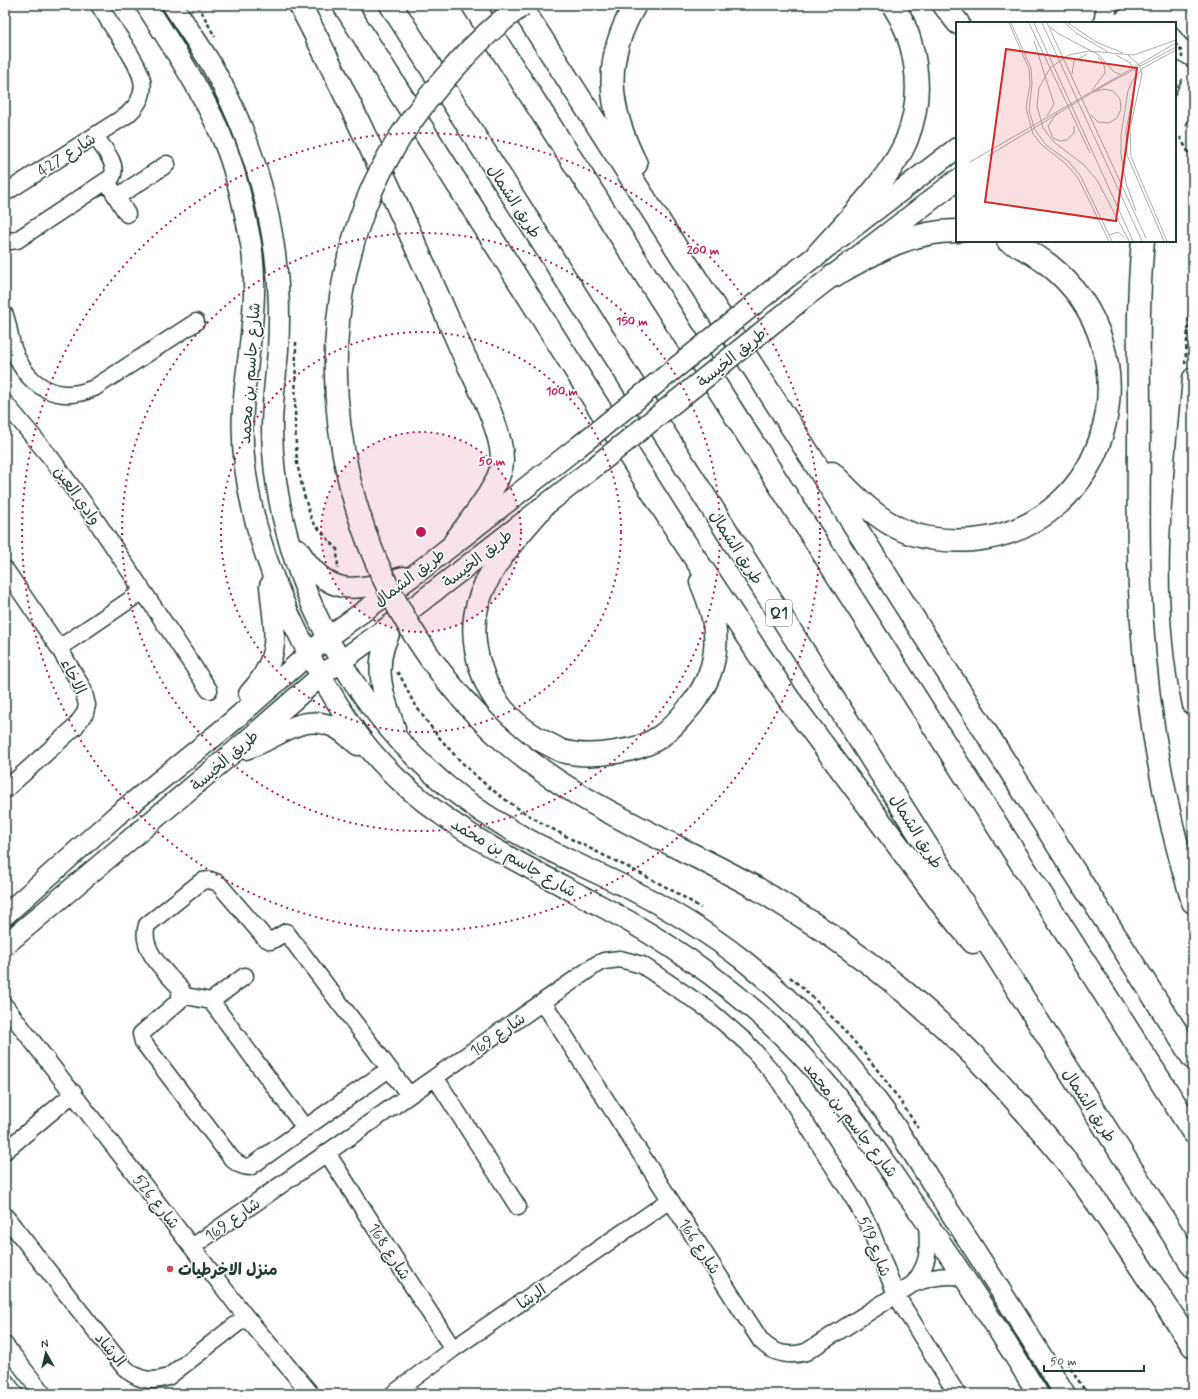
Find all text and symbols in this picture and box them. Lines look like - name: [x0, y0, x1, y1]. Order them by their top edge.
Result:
- inset map: [956, 22, 1176, 242]
- street label: شارع 427: [34, 129, 100, 182]
- street label: طريق الشمال: [482, 161, 545, 243]
- text: 200 m: [687, 243, 720, 259]
- street label: شارع جاسم بن محمد: [235, 302, 267, 444]
- text: 150 m: [616, 314, 648, 330]
- street label: طريق الخيسة: [693, 324, 771, 393]
- text: 100 m: [546, 384, 579, 400]
- text: 50 m: [479, 454, 506, 470]
- street label: وادي العين: [48, 462, 105, 529]
- street label: طريق الشمال: [704, 507, 767, 589]
- centre of rings: [414, 525, 428, 539]
- street label: طريق الخيسة: [439, 525, 517, 593]
- street label: طريق الشمال: [370, 544, 450, 612]
- road number: Q1: [766, 600, 792, 626]
- street label: الاخاء: [55, 655, 91, 698]
- street label: طريق الخيسة: [187, 726, 263, 796]
- street label: طريق الشمال: [884, 790, 947, 873]
- street label: شارع جاسم بن محمد: [446, 814, 580, 904]
- street label: شارع 169: [466, 1008, 530, 1062]
- street label: شارع جاسم بن محمد: [797, 1058, 902, 1183]
- street label: طريق الشمال: [1057, 1065, 1120, 1147]
- street label: شارع 526: [128, 1170, 184, 1234]
- street label: شارع 169: [201, 1193, 265, 1247]
- street label: شارع 519: [852, 1213, 895, 1280]
- street label: شارع 166: [673, 1215, 725, 1279]
- street label: شارع 168: [363, 1219, 415, 1284]
- place label: منزل الاخرطيات: [178, 1260, 277, 1281]
- marker: منزل الاخرطيات: [165, 1264, 175, 1274]
- street label: الرشا: [513, 1280, 551, 1315]
- street label: الرشاد: [89, 1328, 130, 1372]
- north arrow: [26, 1333, 66, 1373]
- text: N: [40, 1337, 49, 1352]
- scale bar: [1044, 1347, 1144, 1373]
- text: 50 m: [1050, 1354, 1077, 1370]

